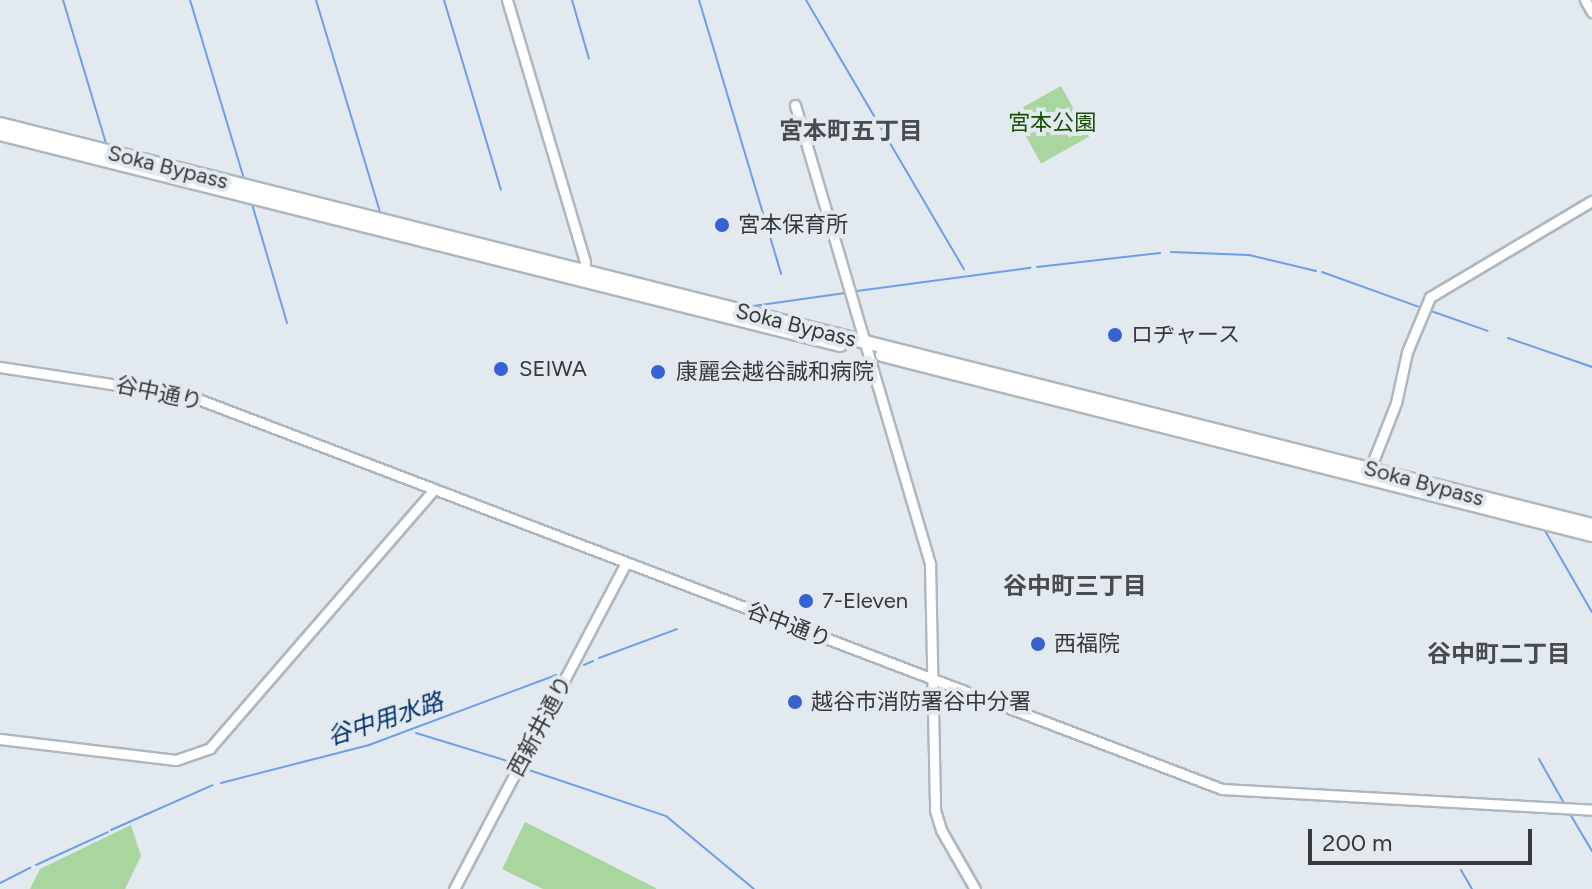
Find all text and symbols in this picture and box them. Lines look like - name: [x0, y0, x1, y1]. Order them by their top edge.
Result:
- park label: 宮本公園: [1008, 110, 1096, 136]
- district label: 宮本町五丁目: [779, 117, 923, 145]
- street label: Soka Bypass: [105, 139, 231, 195]
- place label: 宮本保育所: [738, 212, 848, 238]
- marker: 宮本保育所: [713, 216, 731, 234]
- street label: Soka Bypass: [733, 297, 859, 353]
- place label: ロヂャース: [1131, 322, 1241, 348]
- marker: ロヂャース: [1106, 326, 1124, 344]
- place label: SEIWA: [519, 356, 587, 382]
- marker: SEIWA: [490, 358, 512, 380]
- place label: 康麗会越谷誠和病院: [676, 359, 874, 385]
- marker: 康麗会越谷誠和病院: [647, 361, 669, 383]
- street label: 谷中通り: [113, 371, 205, 415]
- street label: Soka Bypass: [1361, 454, 1487, 512]
- district label: 谷中町三丁目: [1003, 572, 1147, 600]
- place label: 7-Eleven: [822, 588, 908, 614]
- marker: 7-Eleven: [797, 592, 815, 610]
- street label: 谷中通り: [743, 597, 835, 653]
- place label: 西福院: [1054, 631, 1120, 657]
- marker: 西福院: [1029, 635, 1047, 653]
- district label: 谷中町二丁目: [1427, 640, 1571, 668]
- street label: 西新井通り: [503, 671, 577, 781]
- water label: 谷中用水路: [323, 687, 447, 751]
- place label: 越谷市消防署谷中分署: [811, 689, 1031, 715]
- marker: 越谷市消防署谷中分署: [786, 693, 804, 711]
- scale bar: [1312, 813, 1536, 863]
- text: 200 m: [1322, 828, 1393, 857]

